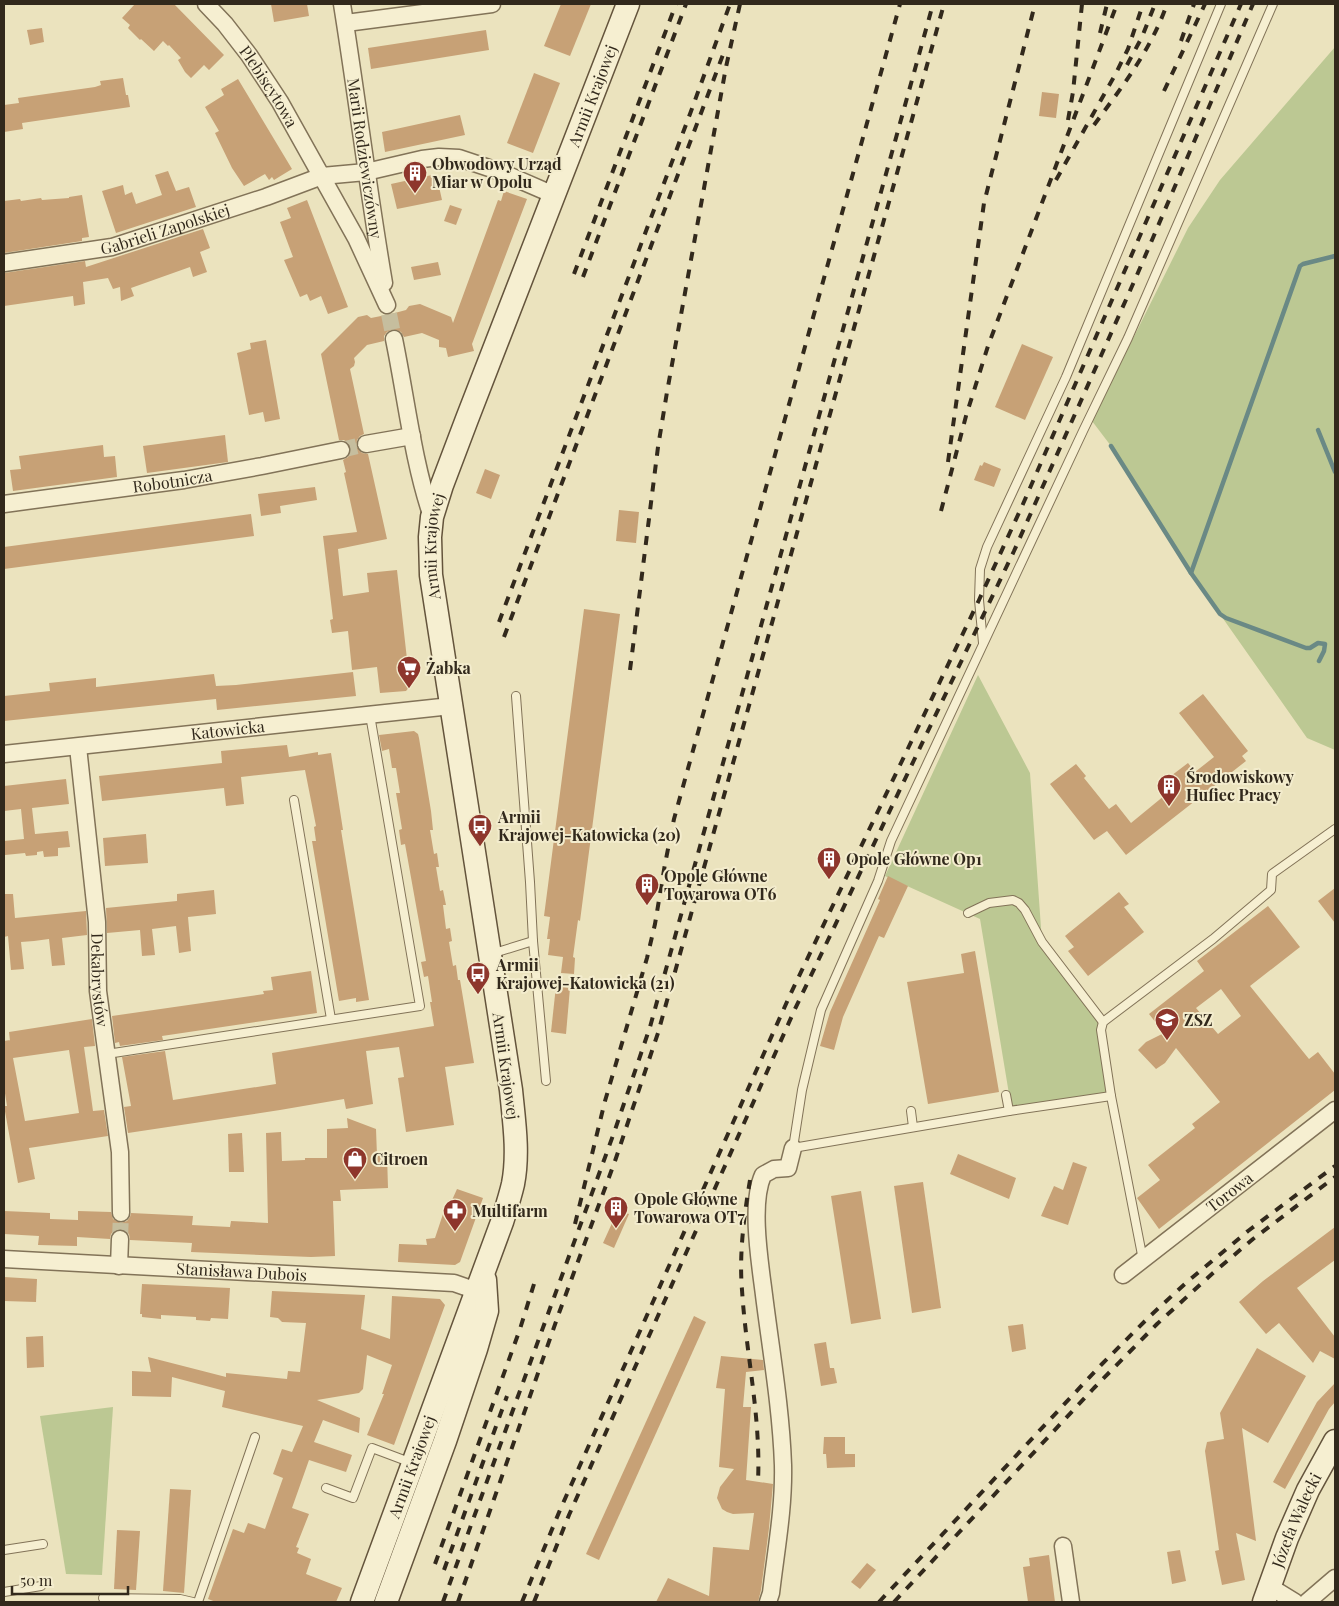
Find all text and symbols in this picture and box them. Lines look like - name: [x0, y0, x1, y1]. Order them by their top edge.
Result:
- street label: Plebiscytowa: [235, 41, 303, 131]
- street label: Armii Krajowej: [562, 41, 621, 151]
- street label: Marii Rodziewiczówny: [343, 77, 388, 240]
- place label: Obwodowy Urząd Miar w Opolu: [432, 153, 562, 192]
- building icon: Obwodowy Urząd Miar w Opolu: [402, 160, 428, 194]
- street label: Gabrieli Zapolskiej: [99, 199, 232, 259]
- street label: Robotnicza: [131, 464, 214, 497]
- street label: Armii Krajowej: [419, 490, 449, 602]
- supermarket icon: Żabka: [396, 655, 422, 689]
- place label: Żabka: [426, 657, 471, 678]
- street label: Katowicka: [190, 715, 266, 744]
- place label: Środowiskowy Hufiec Pracy: [1186, 766, 1294, 805]
- building icon: Środowiskowy Hufiec Pracy: [1156, 773, 1182, 807]
- place label: Armii Krajowej-Katowicka (20): [497, 806, 680, 845]
- bus stop icon: Armii Krajowej-Katowicka (20): [467, 813, 493, 847]
- building icon: Opole Główne Op1: [816, 846, 842, 880]
- place label: Opole Główne Op1: [846, 848, 982, 869]
- place label: Opole Główne Towarowa OT6: [664, 865, 776, 904]
- building icon: Opole Główne Towarowa OT6: [634, 872, 660, 906]
- street label: Dekabrystów: [87, 933, 114, 1029]
- place label: Armii Krajowej-Katowicka (21): [495, 954, 675, 993]
- bus stop icon: Armii Krajowej-Katowicka (21): [465, 961, 491, 995]
- school or university icon: ZSZ: [1154, 1007, 1180, 1041]
- place label: ZSZ: [1184, 1009, 1213, 1030]
- street label: Armii Krajowej: [488, 1010, 524, 1121]
- shop icon: Citroen: [342, 1146, 368, 1180]
- place label: Citroen: [372, 1148, 428, 1169]
- street label: Torowa: [1202, 1167, 1257, 1216]
- place label: Opole Główne Towarowa OT7: [634, 1188, 745, 1227]
- building icon: Opole Główne Towarowa OT7: [603, 1195, 629, 1229]
- pharmacy icon: Multifarm: [442, 1198, 468, 1232]
- place label: Multifarm: [472, 1200, 548, 1221]
- street label: Stanisława Dubois: [176, 1257, 308, 1285]
- street label: Armii Krajowej: [382, 1412, 440, 1522]
- street label: Józefa Walecki: [1266, 1468, 1326, 1571]
- scale bar: [12, 1564, 129, 1596]
- text: 50 m: [20, 1570, 53, 1590]

